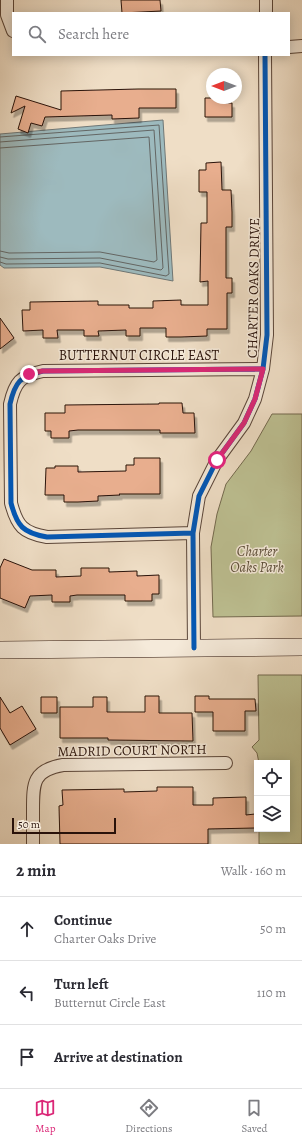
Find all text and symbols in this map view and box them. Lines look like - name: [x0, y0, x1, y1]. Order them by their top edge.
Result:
- search box: [12, 12, 290, 56]
- icon: search: [26, 23, 48, 45]
- text: Search here: [58, 24, 129, 44]
- north arrow: [206, 68, 242, 104]
- street label: CHARTER OAKS DRIVE: [243, 218, 264, 358]
- street label: BUTTERNUT CIRCLE EAST: [59, 346, 220, 365]
- route end: [20, 365, 38, 383]
- route start: [208, 451, 226, 469]
- park label: Charter Oaks Park: [230, 542, 284, 577]
- street label: MADRID COURT NORTH: [57, 740, 207, 761]
- map controls: [254, 760, 290, 832]
- button: locate: [254, 760, 290, 796]
- button: layers: [254, 796, 290, 832]
- scale bar: [12, 816, 116, 835]
- text: 50 m: [18, 817, 40, 832]
- text: 2 min: [16, 859, 56, 882]
- text: Walk · 160 m: [221, 862, 286, 879]
- text: Continue: [54, 910, 112, 930]
- icon: ahead: [16, 918, 38, 940]
- text: 50 m: [260, 920, 286, 937]
- text: Charter Oaks Drive: [54, 930, 156, 947]
- text: Turn left: [54, 974, 109, 994]
- icon: left: [16, 982, 38, 1004]
- text: 110 m: [257, 984, 286, 1001]
- text: Butternut Circle East: [54, 994, 166, 1011]
- icon: arrive: [16, 1046, 38, 1068]
- text: Arrive at destination: [54, 1047, 183, 1067]
- tab: Map: [34, 1097, 56, 1136]
- tab: Directions: [125, 1097, 173, 1136]
- tab: Saved: [241, 1097, 268, 1136]

